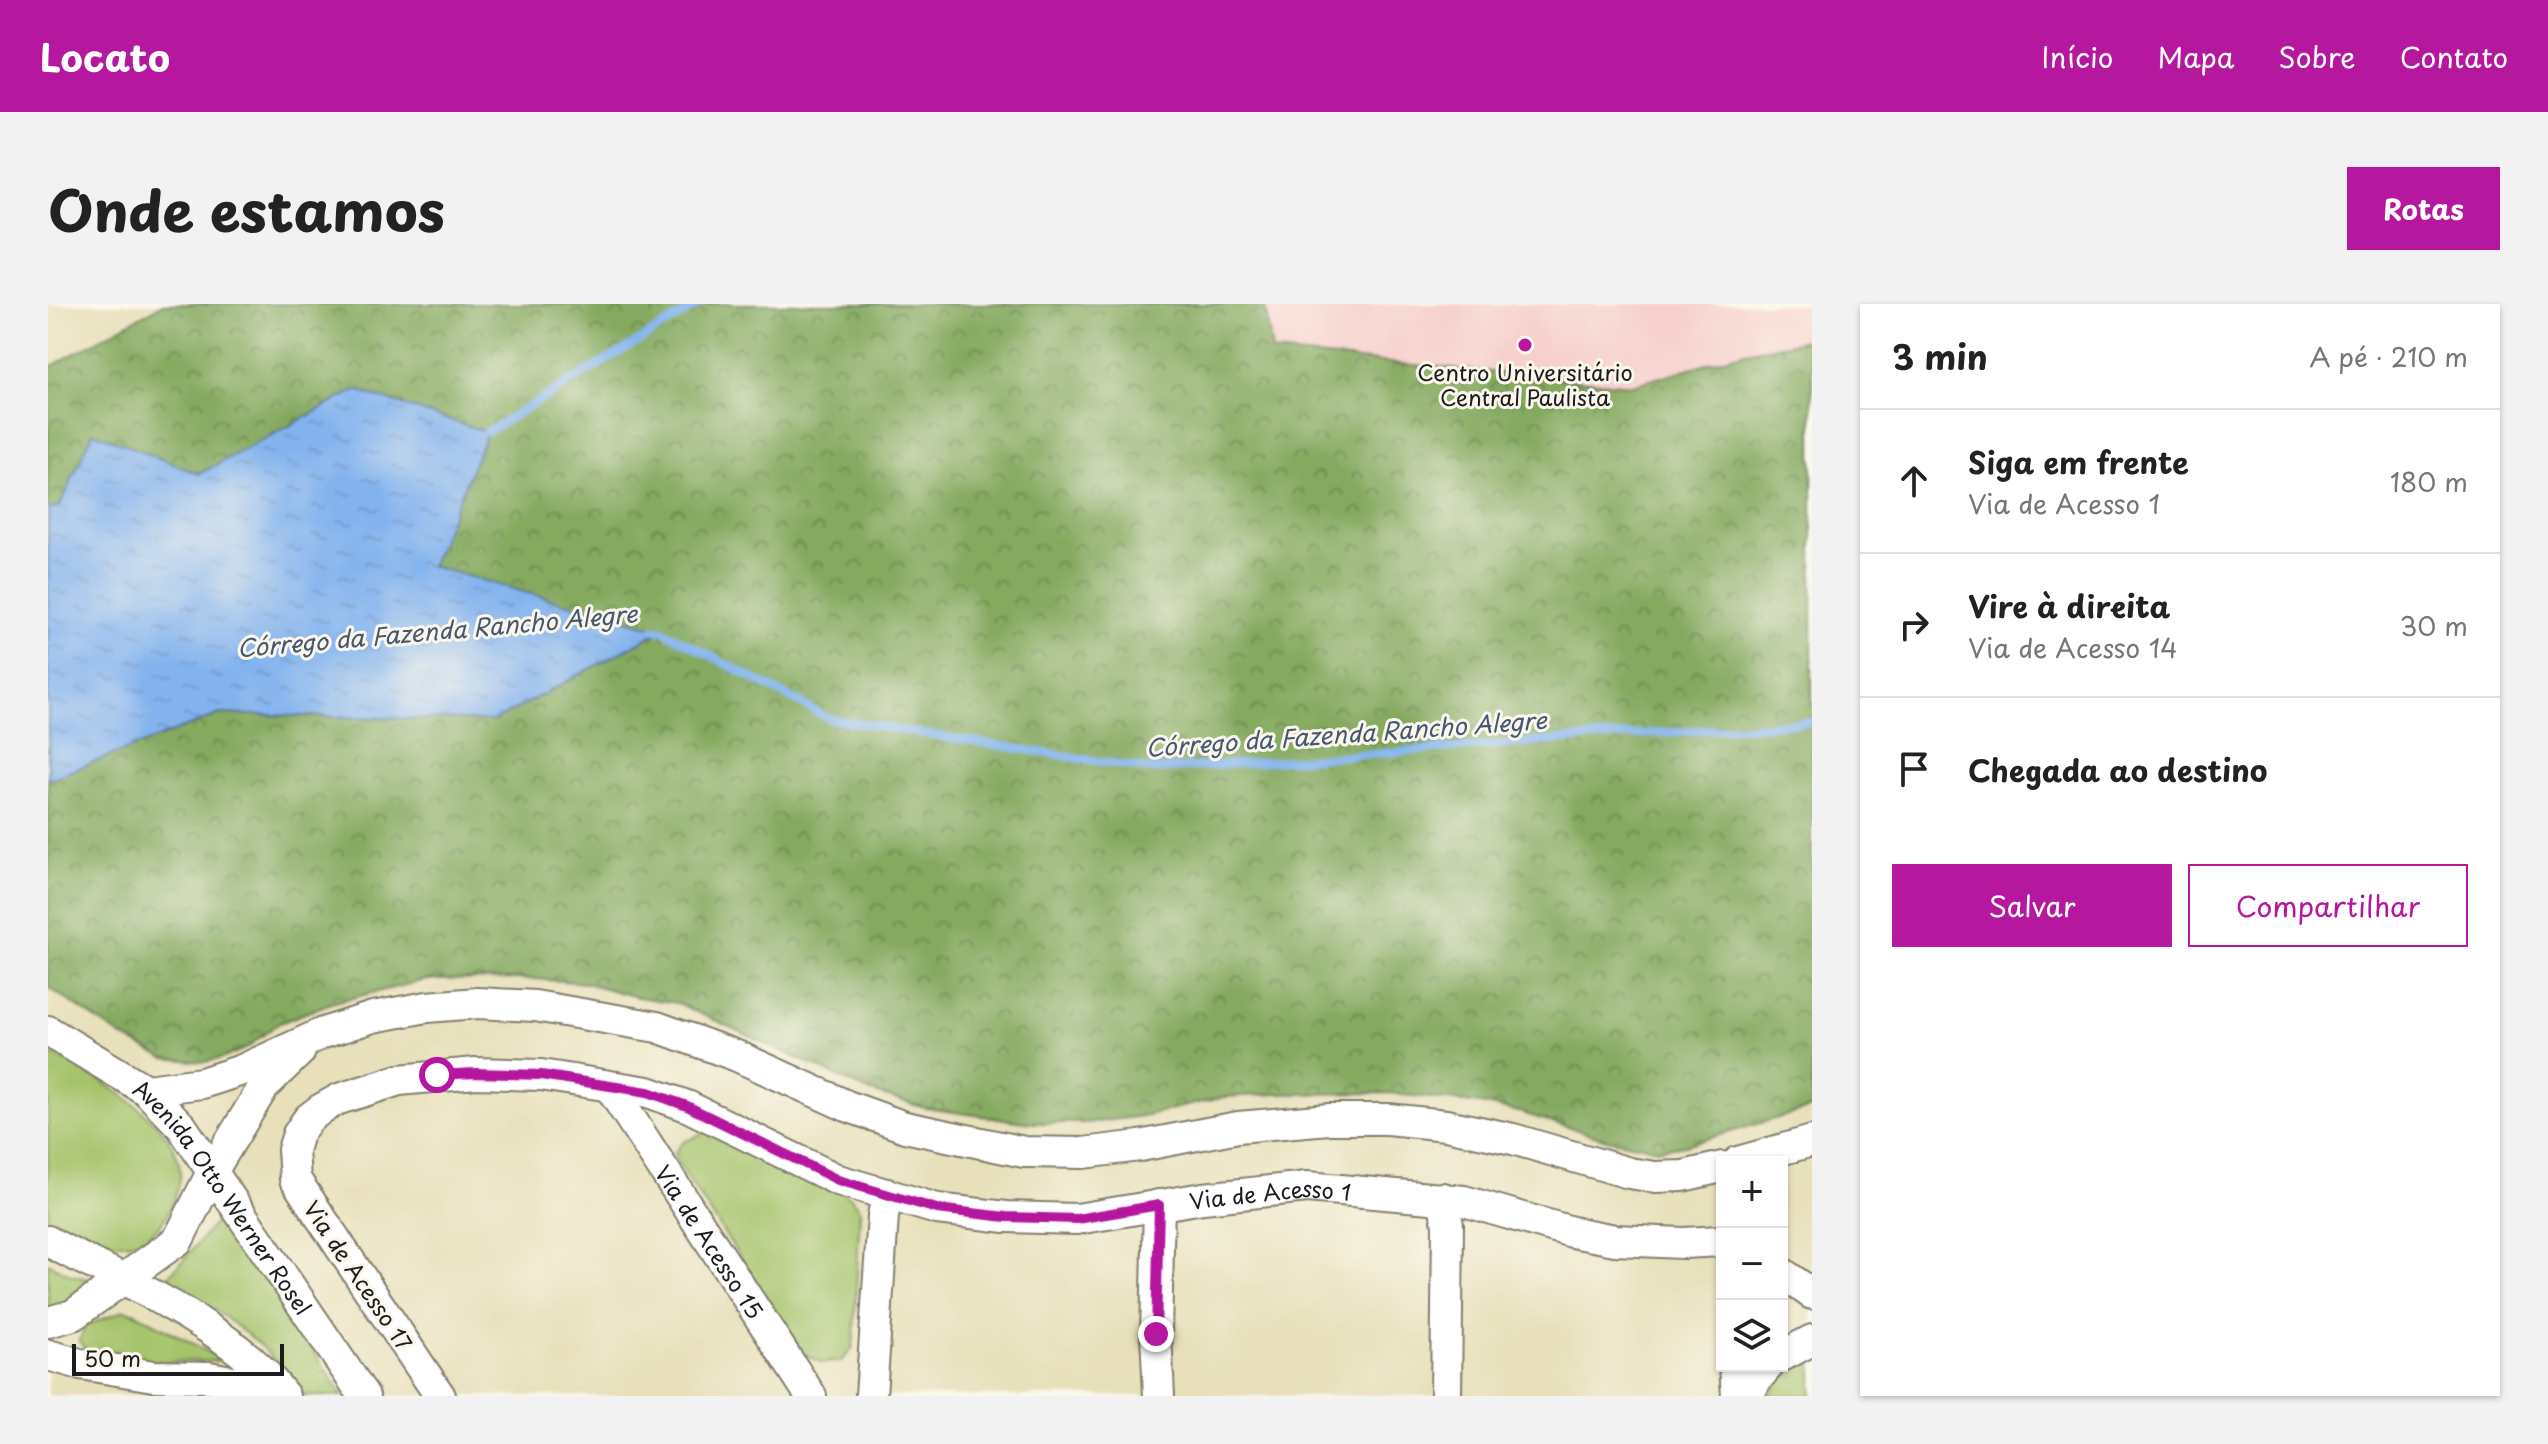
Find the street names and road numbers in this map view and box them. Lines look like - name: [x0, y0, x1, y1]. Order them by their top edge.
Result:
- street label: Avenida Otto Werner Rosel: [128, 1070, 320, 1321]
- street label: Via de Acesso 15: [648, 1158, 773, 1325]
- street label: Via de Acesso 1: [1187, 1170, 1353, 1217]
- street label: Via de Acesso 17: [297, 1193, 422, 1357]

